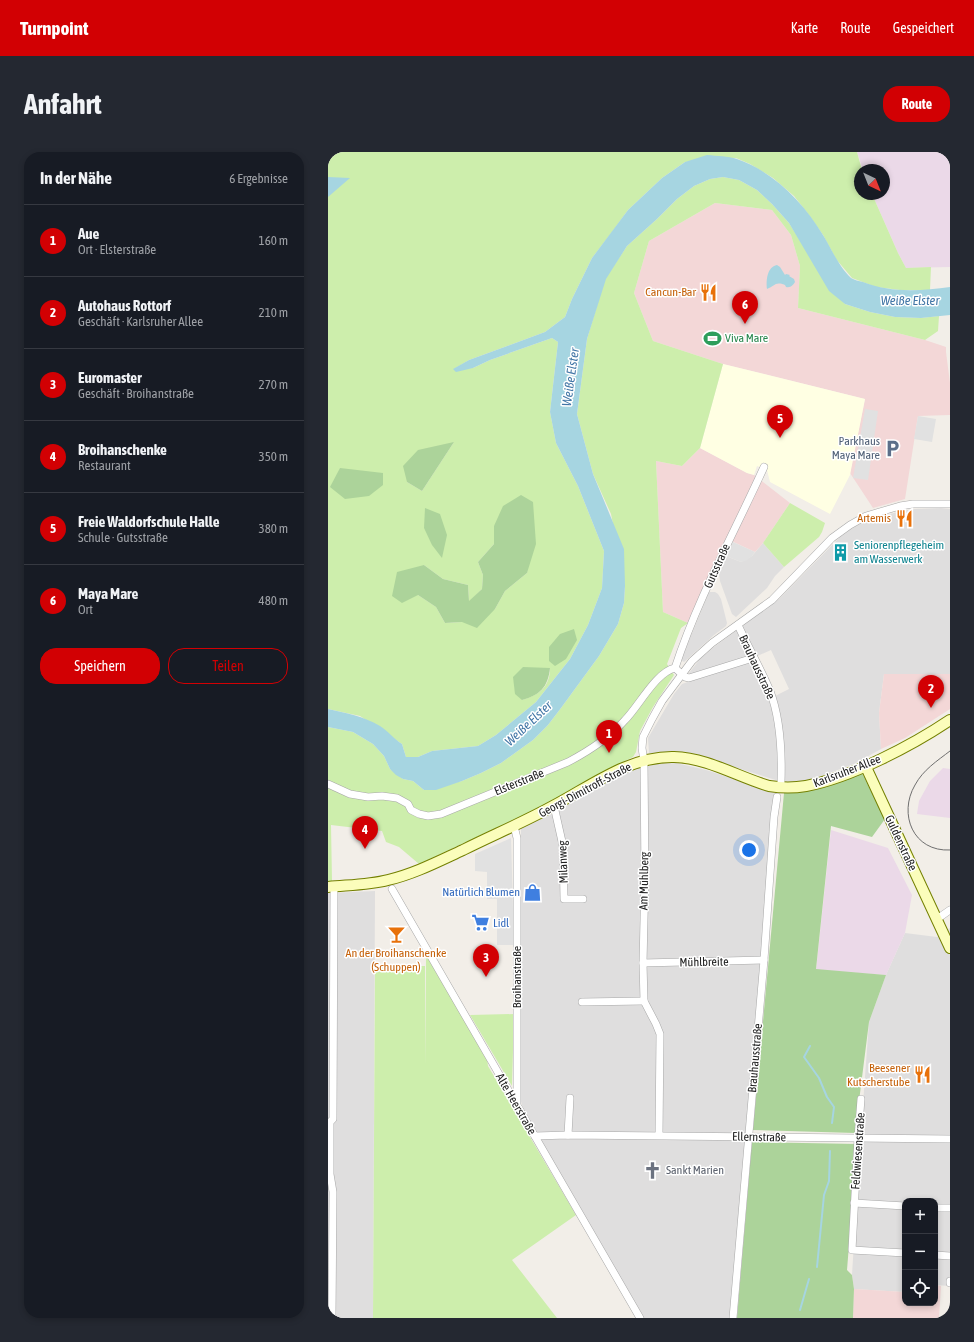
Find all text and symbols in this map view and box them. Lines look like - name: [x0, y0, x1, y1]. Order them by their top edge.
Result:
- text: Turnpoint: [20, 17, 88, 39]
- text: Karte: [791, 20, 818, 36]
- text: Route: [840, 20, 871, 36]
- text: Gespeichert: [893, 20, 954, 36]
- button: Route: [883, 86, 950, 122]
- text: Anfahrt: [24, 88, 102, 120]
- north arrow: [854, 164, 890, 200]
- text: In der Nähe: [40, 168, 112, 188]
- text: 6 Ergebnisse: [229, 171, 288, 186]
- text: Aue: [78, 225, 99, 242]
- text: 1: [50, 233, 56, 248]
- text: 160 m: [259, 233, 288, 248]
- text: Ort · Elsterstraße: [78, 242, 156, 257]
- restaurant icon: Cancun-Bar: [699, 282, 719, 302]
- place label: Cancun-Bar: [645, 285, 696, 299]
- pin: 6: [732, 291, 758, 324]
- water label: Weiße Elster: [881, 293, 940, 308]
- text: Autohaus Rottorf: [78, 297, 171, 314]
- text: 2: [50, 305, 56, 320]
- text: 210 m: [259, 305, 288, 320]
- text: Geschäft · Karlsruher Allee: [78, 314, 203, 329]
- sports icon: Viva Mare: [702, 328, 722, 348]
- place label: Viva Mare: [725, 331, 768, 345]
- water label: Weiße Elster: [559, 346, 582, 407]
- text: Euromaster: [78, 369, 142, 386]
- text: 3: [50, 377, 56, 392]
- text: 270 m: [259, 377, 288, 392]
- text: Geschäft · Broihanstraße: [78, 386, 194, 401]
- pin: 5: [767, 405, 793, 438]
- place label: Parkhaus Maya Mare: [832, 434, 880, 462]
- parking icon: Parkhaus Maya Mare: [883, 438, 903, 458]
- text: Broihanschenke: [78, 441, 167, 458]
- text: 4: [50, 449, 56, 464]
- text: 350 m: [259, 449, 288, 464]
- text: Restaurant: [78, 458, 131, 473]
- restaurant icon: Artemis: [894, 508, 914, 528]
- place label: Artemis: [857, 511, 891, 525]
- text: Freie Waldorfschule Halle: [78, 513, 219, 530]
- text: 5: [50, 521, 56, 536]
- text: 380 m: [259, 521, 288, 536]
- text: Schule · Gutsstraße: [78, 530, 168, 545]
- place label: Seniorenpflegeheim am Wasserwerk: [854, 538, 944, 566]
- street label: Gutsstraße: [701, 541, 733, 591]
- building icon: Seniorenpflegeheim am Wasserwerk: [831, 542, 851, 562]
- text: Maya Mare: [78, 585, 138, 602]
- text: 6: [50, 593, 56, 608]
- text: 480 m: [259, 593, 288, 608]
- text: Ort: [78, 602, 93, 617]
- street label: Brauhausstraße: [736, 633, 778, 701]
- button: Speichern: [40, 648, 160, 684]
- button: Teilen: [168, 648, 288, 684]
- pin: 2: [918, 675, 944, 708]
- water label: Weiße Elster: [502, 697, 556, 749]
- pin: 1: [596, 720, 622, 753]
- street label: Karlsruher Allee: [811, 752, 883, 790]
- street label: Georgi-Dimitroff-Straße: [536, 760, 634, 820]
- street label: Elsterstraße: [492, 766, 546, 798]
- street label: Guldenstraße: [882, 813, 920, 873]
- pin: 4: [352, 816, 378, 849]
- street label: Milanweg: [555, 839, 571, 884]
- your location: [739, 840, 759, 860]
- street label: Am Mühlberg: [636, 851, 652, 910]
- shop icon: Natürlich Blumen: [523, 882, 543, 902]
- place label: Natürlich Blumen: [442, 885, 520, 899]
- supermarket icon: Lidl: [470, 913, 490, 933]
- place label: Lidl: [493, 916, 510, 930]
- bar icon: An der Broihanschenke (Schuppen): [386, 924, 406, 944]
- pin: 3: [473, 944, 499, 977]
- place label: An der Broihanschenke (Schuppen): [346, 946, 446, 974]
- street label: Broihanstraße: [510, 946, 524, 1008]
- street label: Mühlbreite: [679, 955, 729, 969]
- street label: Brauhausstraße: [745, 1023, 765, 1093]
- place label: Beesener Kutscherstube: [847, 1061, 910, 1089]
- restaurant icon: Beesener Kutscherstube: [913, 1065, 933, 1085]
- street label: Alte Heerstraße: [493, 1071, 539, 1137]
- street label: Feldwiesenstraße: [848, 1112, 868, 1190]
- street label: Ellernstraße: [732, 1130, 786, 1144]
- church icon: Sankt Marien: [643, 1160, 663, 1180]
- place label: Sankt Marien: [666, 1163, 724, 1177]
- map controls: [902, 1198, 938, 1306]
- button: +: [902, 1198, 938, 1234]
- button: −: [902, 1234, 938, 1270]
- button: locate: [902, 1270, 938, 1306]

